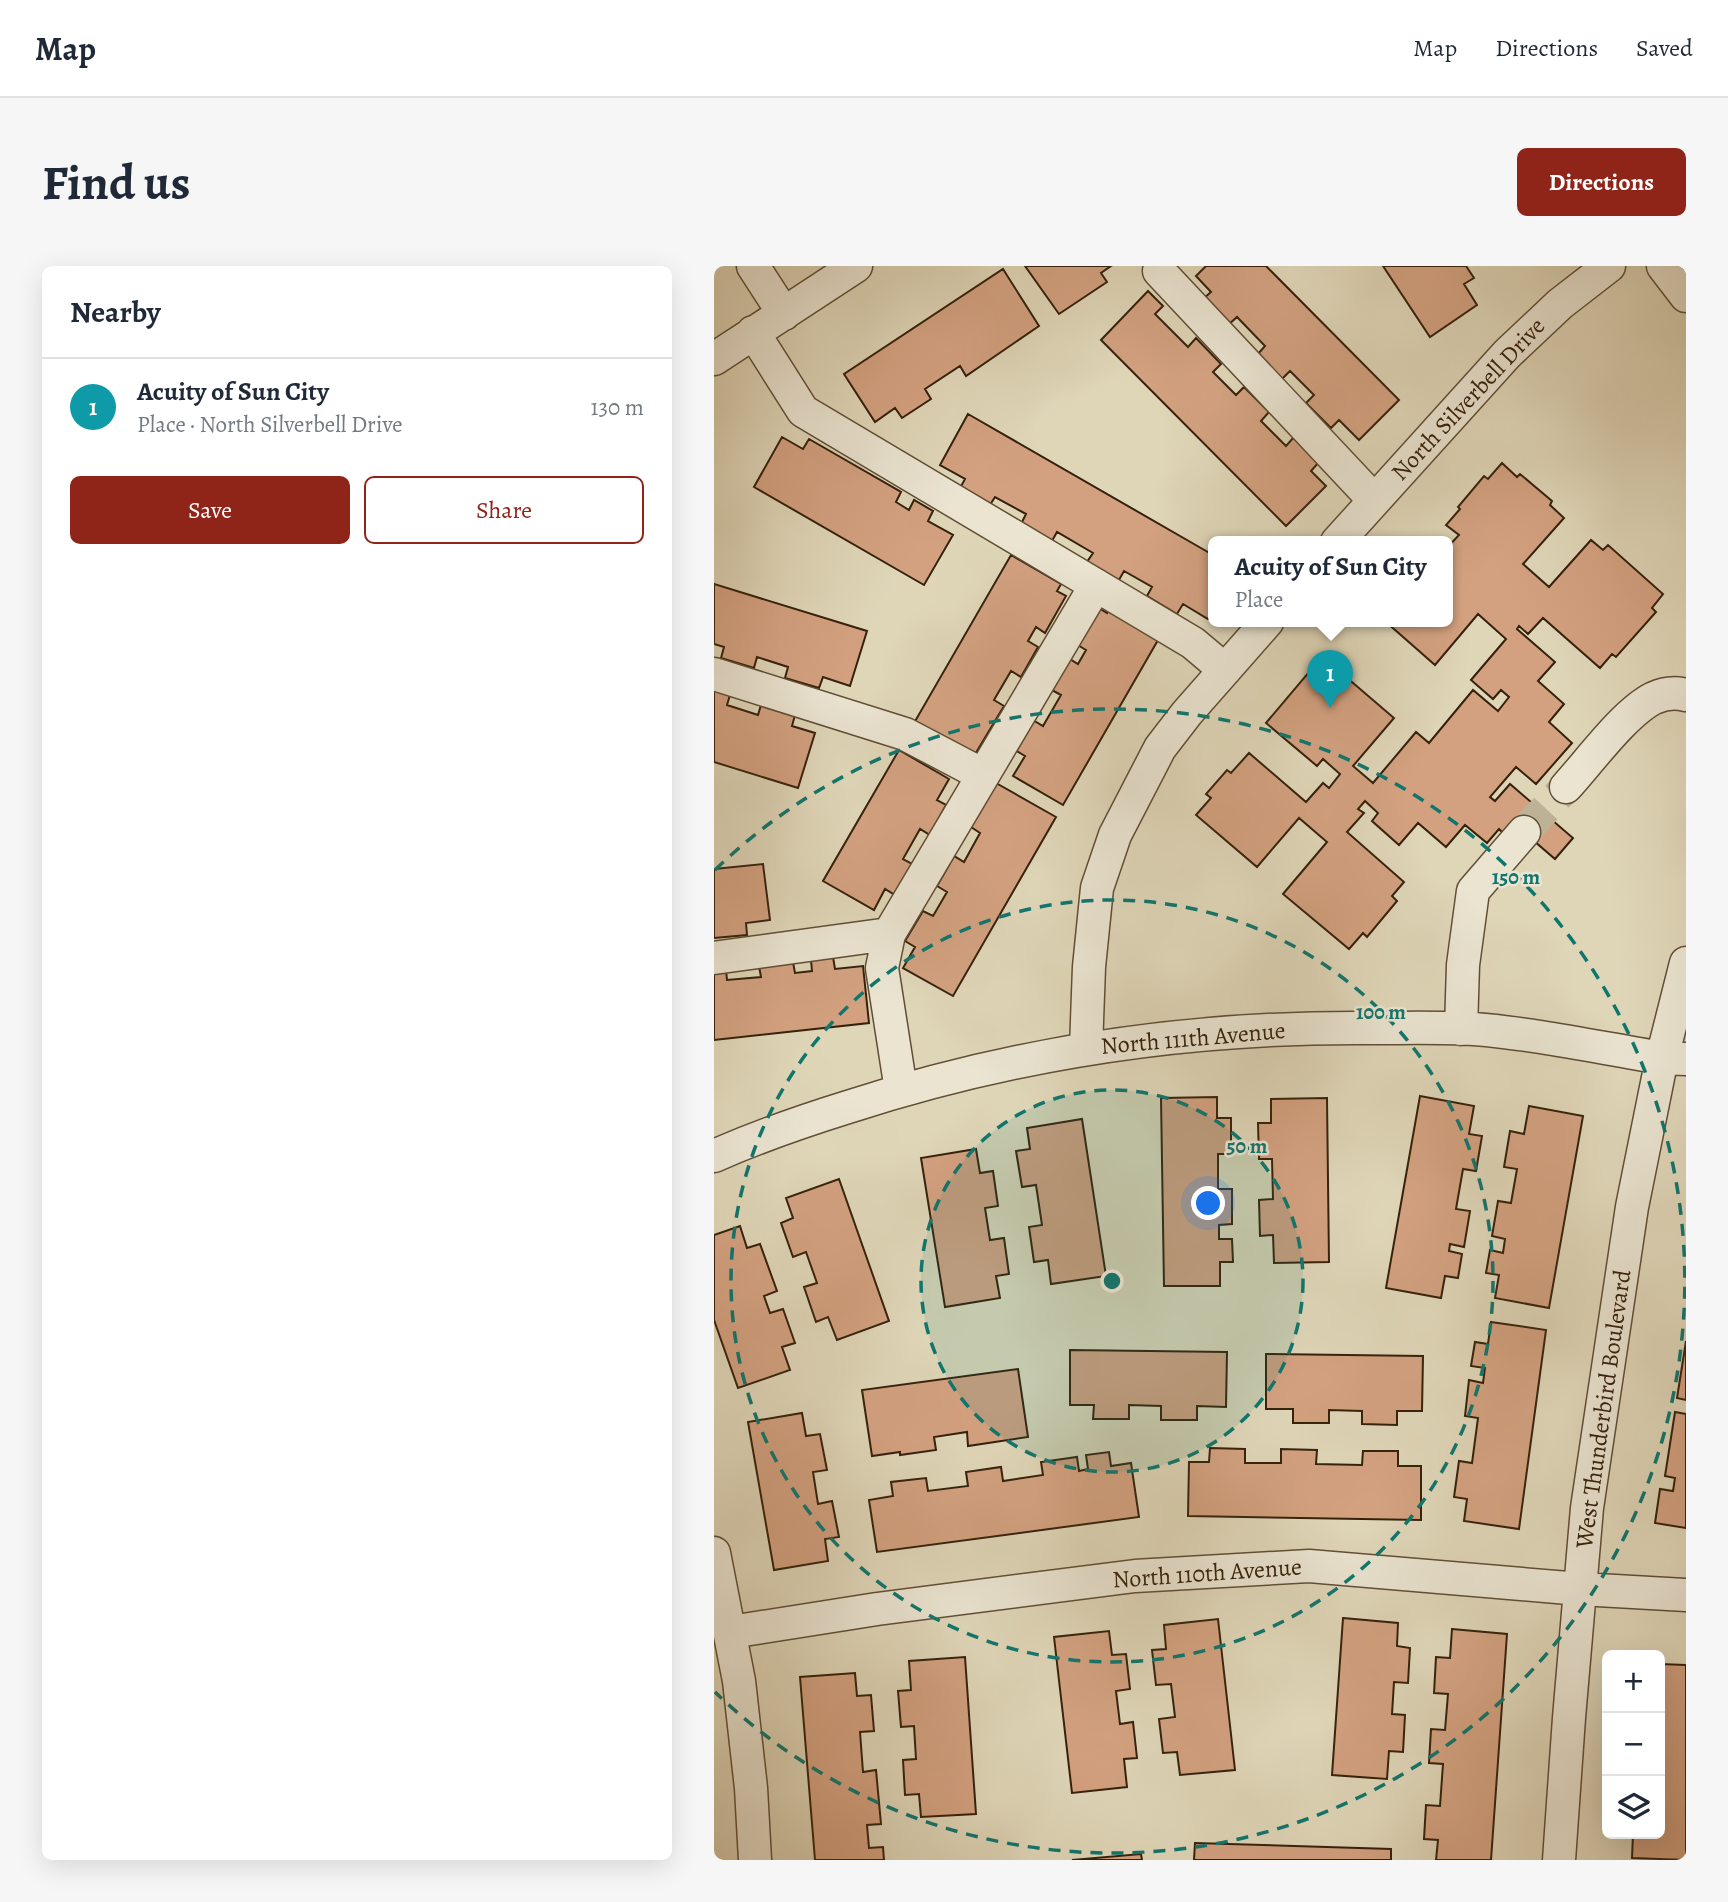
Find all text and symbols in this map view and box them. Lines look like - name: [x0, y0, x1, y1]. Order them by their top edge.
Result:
- text: Map: [35, 26, 96, 71]
- text: Map: [1413, 32, 1457, 64]
- text: Directions: [1495, 32, 1598, 64]
- text: Saved: [1636, 32, 1693, 64]
- button: Directions: [1517, 148, 1686, 216]
- text: Find us: [42, 149, 190, 216]
- text: Nearby: [70, 292, 161, 332]
- street label: North Silverbell Drive: [1384, 311, 1552, 487]
- text: Acuity of Sun City: [137, 374, 329, 409]
- text: 1: [89, 392, 97, 423]
- text: 130 m: [591, 392, 644, 423]
- text: Place · North Silverbell Drive: [137, 409, 403, 440]
- button: Save: [70, 476, 350, 544]
- button: Share: [364, 476, 644, 544]
- popup: [1208, 536, 1453, 627]
- text: Acuity of Sun City: [1234, 549, 1427, 584]
- text: Place: [1234, 584, 1283, 615]
- pin: 1: [1307, 650, 1353, 708]
- text: 150 m: [1492, 863, 1541, 891]
- text: 100 m: [1356, 998, 1406, 1026]
- street label: North 111th Avenue: [1099, 1014, 1287, 1062]
- text: 50 m: [1227, 1132, 1268, 1160]
- your location: [1191, 1186, 1225, 1220]
- street label: West Thunderbird Boulevard: [1567, 1268, 1638, 1551]
- centre of rings: [1100, 1269, 1124, 1293]
- street label: North 110th Avenue: [1111, 1550, 1303, 1596]
- map controls: [1602, 1650, 1665, 1839]
- button: +: [1602, 1650, 1665, 1713]
- button: −: [1602, 1713, 1665, 1776]
- button: layers: [1602, 1776, 1665, 1839]

